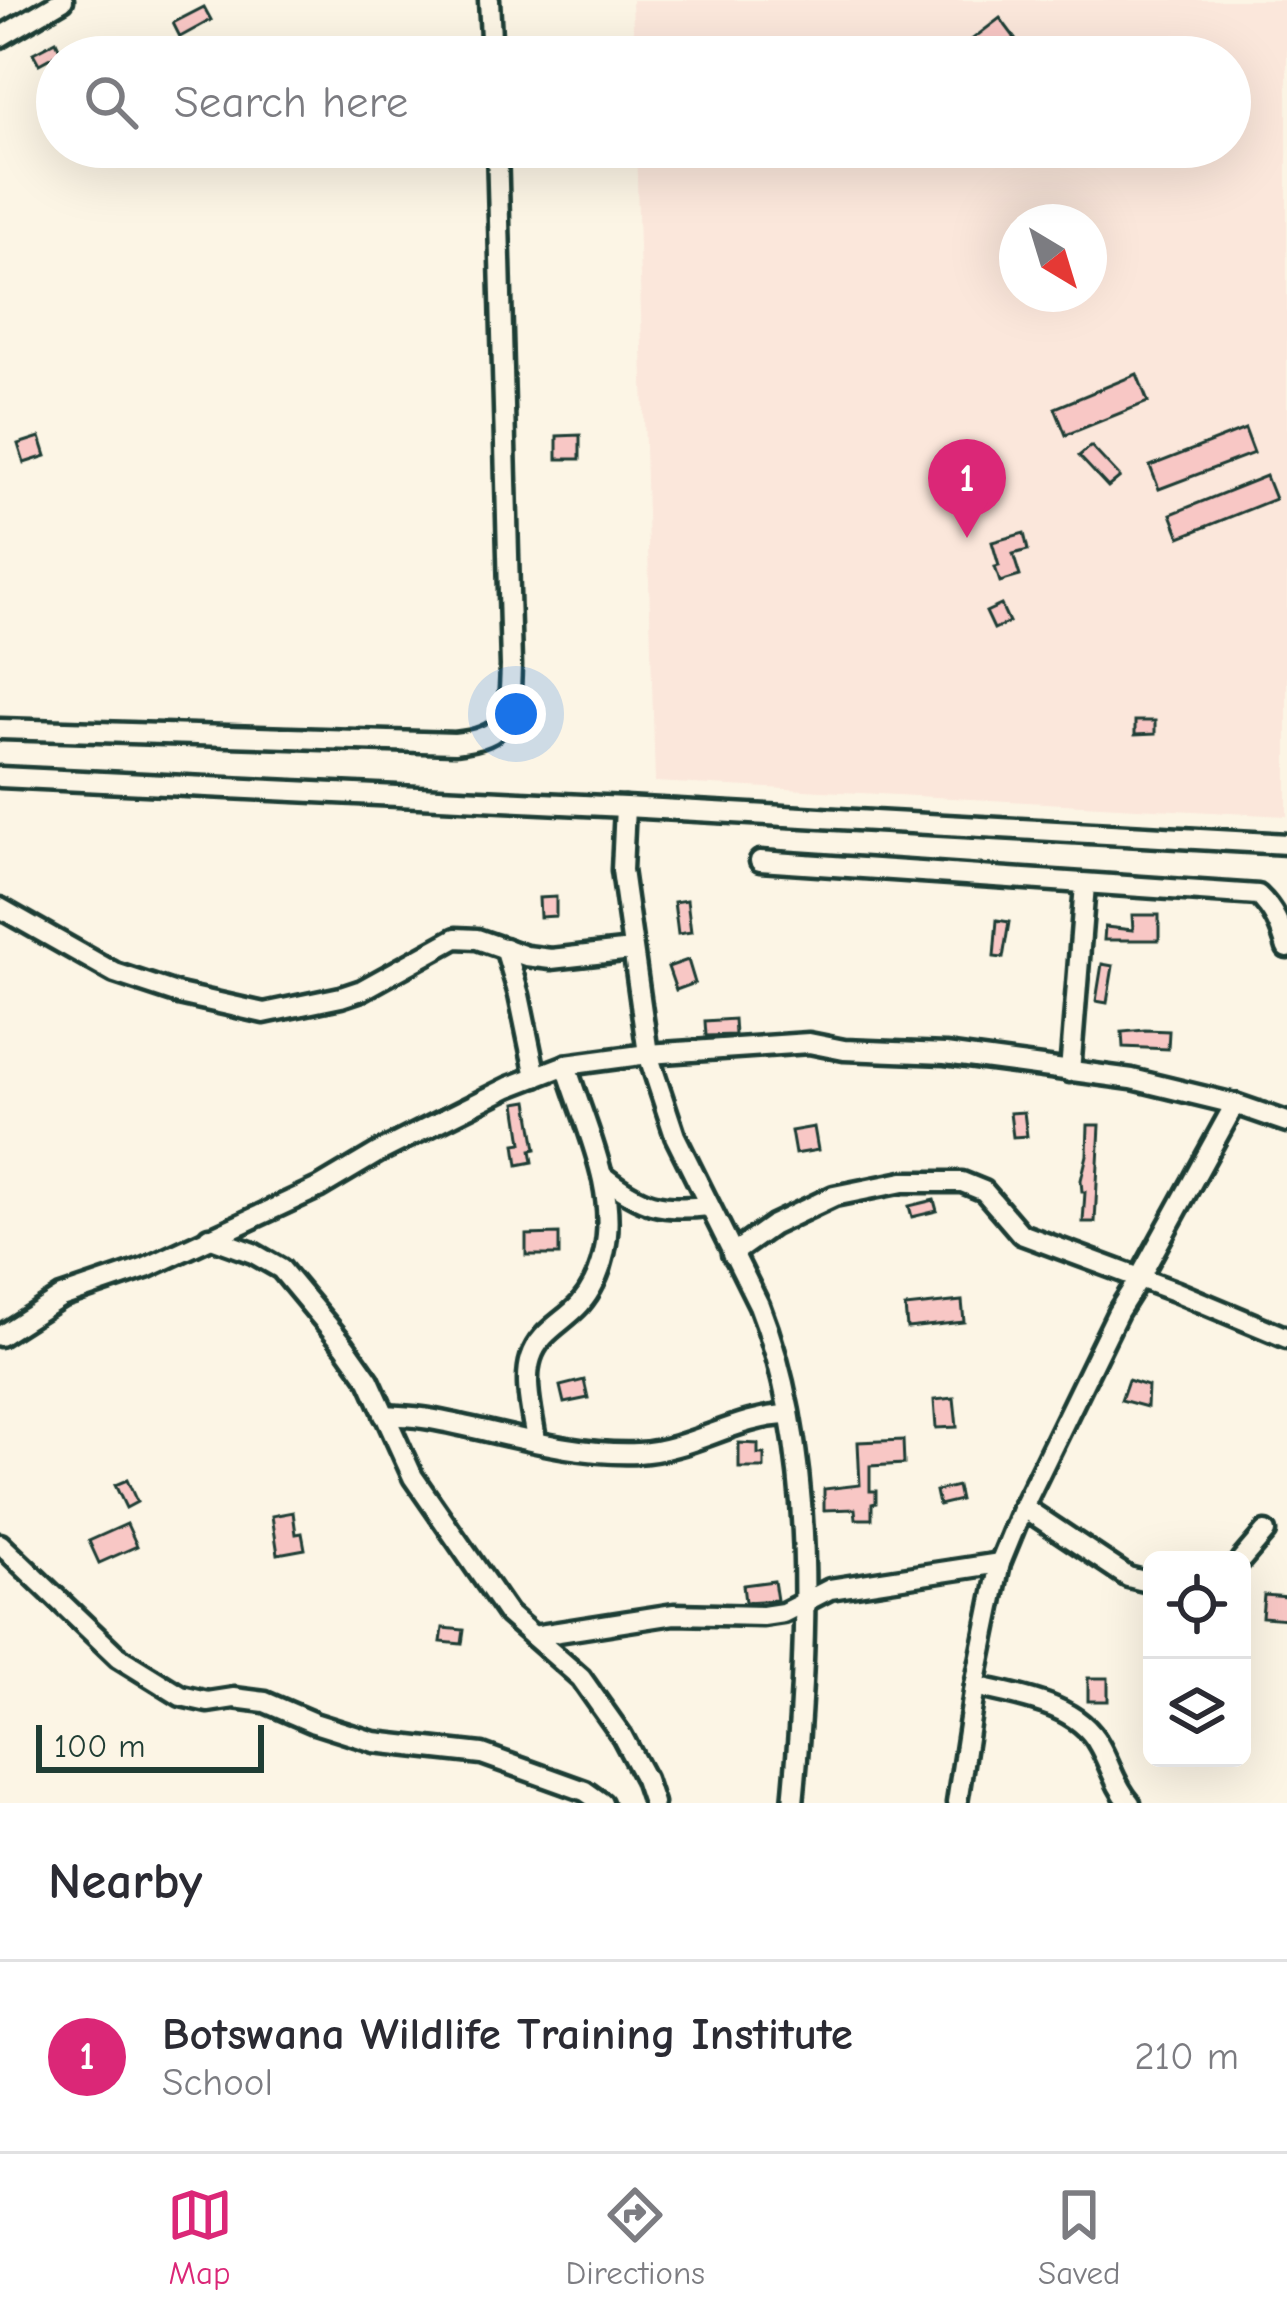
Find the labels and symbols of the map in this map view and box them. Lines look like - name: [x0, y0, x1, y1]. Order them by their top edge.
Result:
- north arrow: [999, 204, 1107, 312]
- pin: 1: [928, 439, 1006, 538]
- your location: [486, 684, 546, 744]
- scale bar: [36, 1719, 264, 1772]

